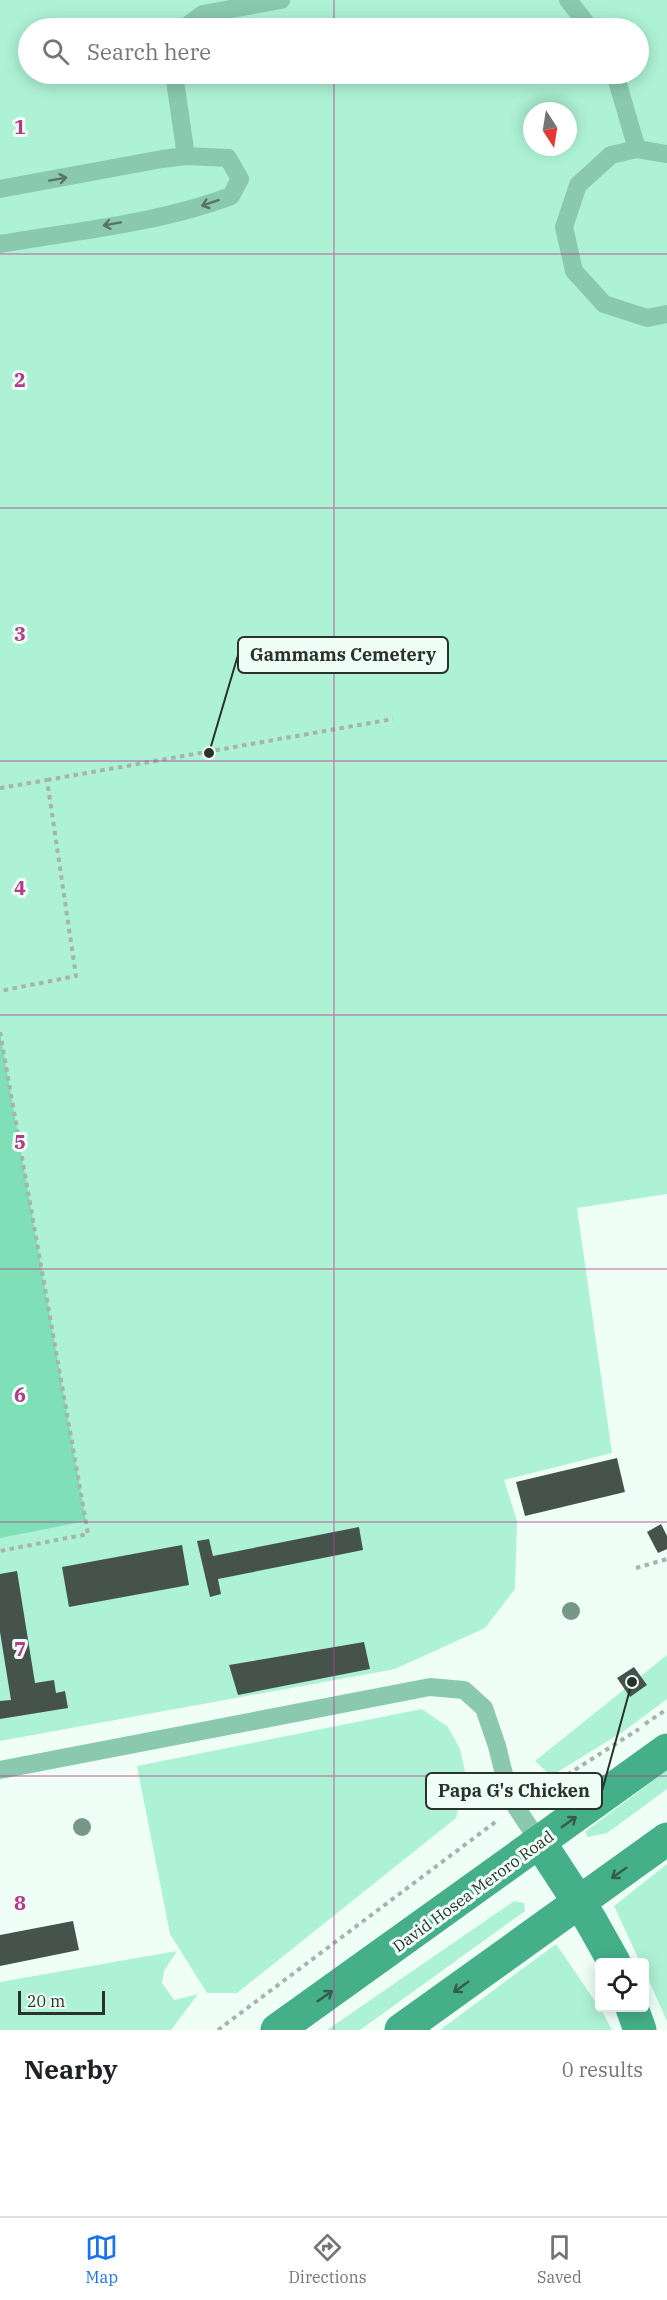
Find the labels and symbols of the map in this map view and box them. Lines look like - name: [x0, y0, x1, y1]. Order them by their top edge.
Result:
- north arrow: [523, 102, 577, 156]
- text: 1: [14, 113, 26, 140]
- one-way arrow: [47, 173, 67, 184]
- one-way arrow: [201, 199, 220, 210]
- one-way arrow: [103, 219, 123, 230]
- text: 2: [14, 366, 26, 393]
- text: 3: [14, 620, 26, 647]
- callout: Gammams Cemetery: [238, 637, 448, 673]
- text: Gammams Cemetery: [250, 643, 437, 666]
- text: 4: [14, 874, 26, 901]
- text: 5: [14, 1128, 26, 1155]
- text: 6: [14, 1381, 26, 1408]
- text: 7: [14, 1635, 26, 1662]
- callout: Papa G's Chicken: [426, 1773, 602, 1809]
- text: Papa G's Chicken: [438, 1779, 590, 1802]
- one-way arrow: [560, 1816, 576, 1828]
- street label: David Hosea Meroro Road: [389, 1826, 558, 1956]
- one-way arrow: [612, 1866, 628, 1879]
- text: 8: [14, 1889, 26, 1916]
- one-way arrow: [454, 1980, 470, 1993]
- scale bar: [18, 1988, 105, 2016]
- one-way arrow: [316, 1990, 332, 2002]

